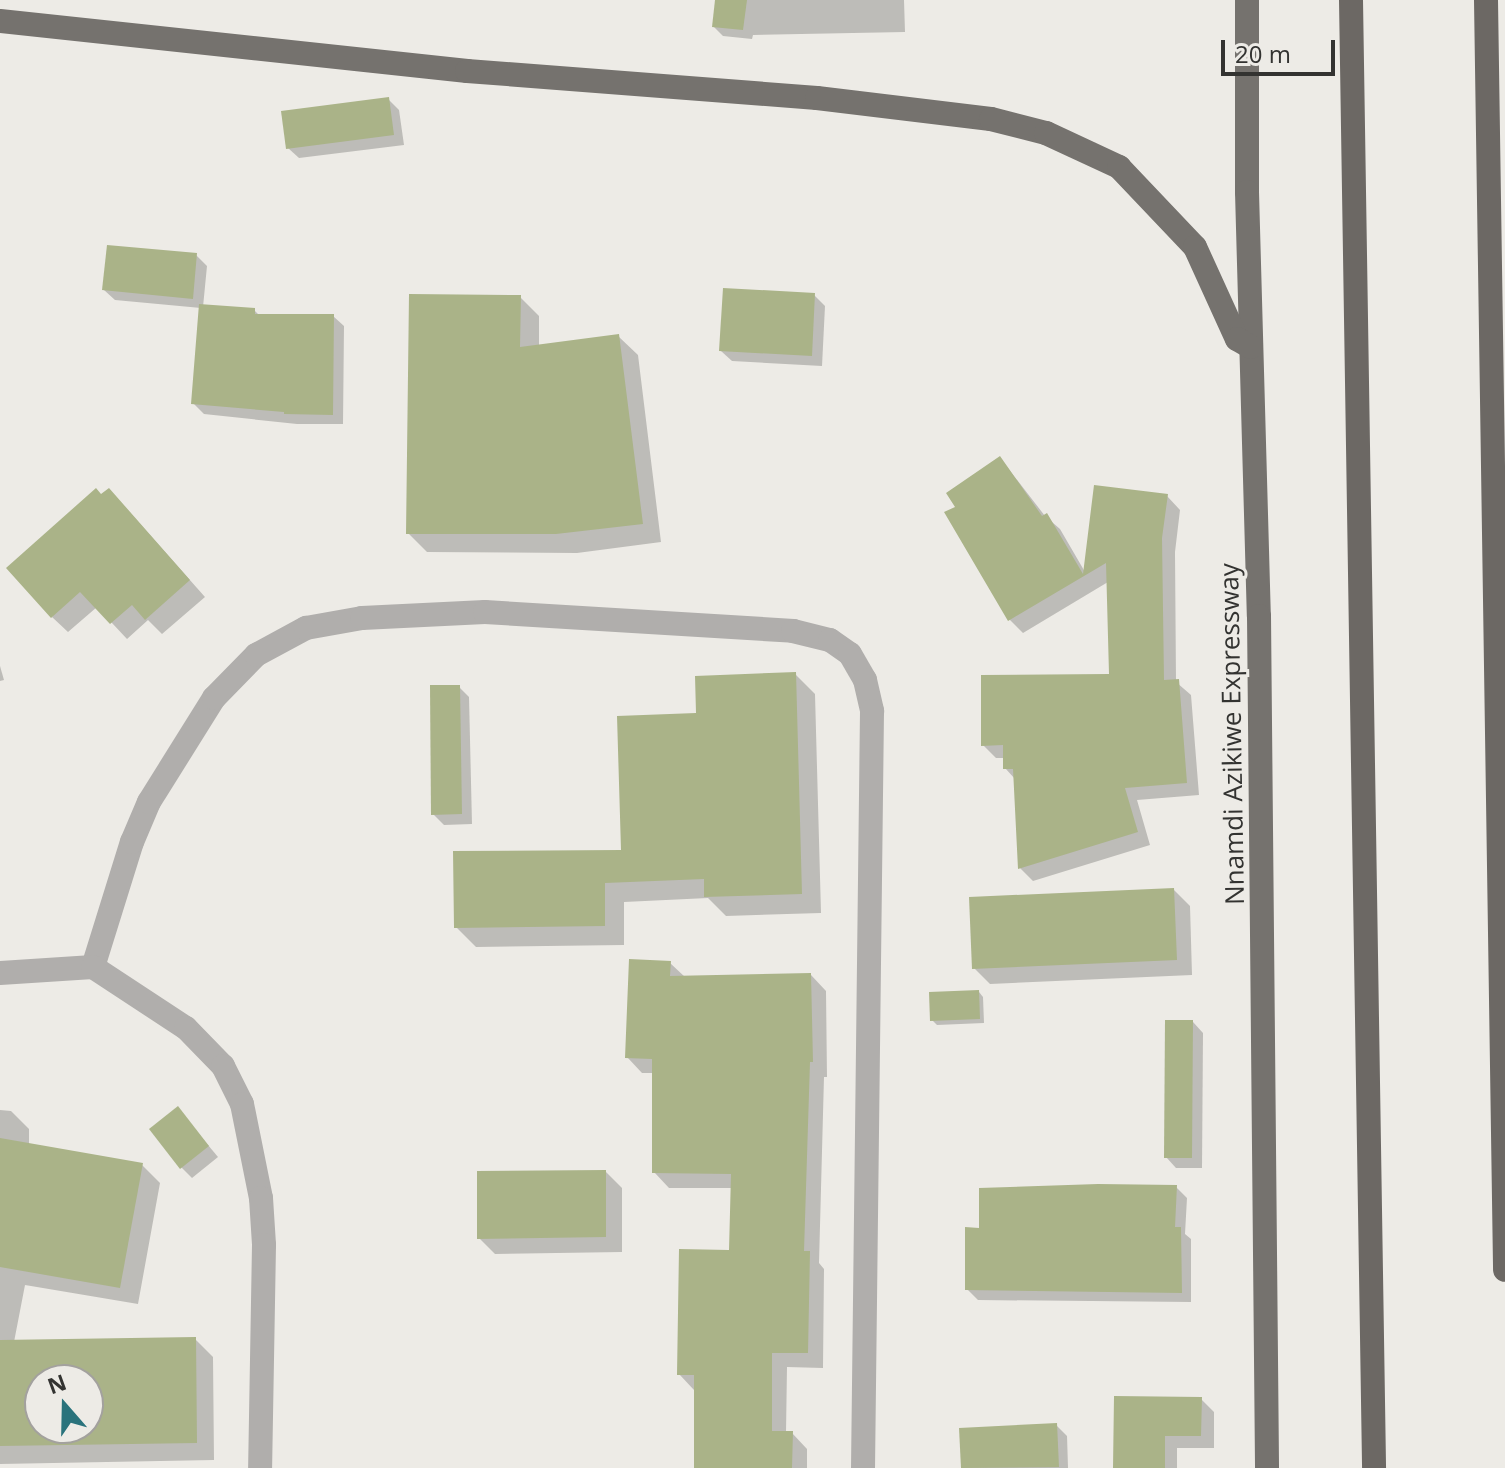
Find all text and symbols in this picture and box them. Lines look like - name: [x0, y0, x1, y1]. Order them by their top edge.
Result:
- scale bar: [1225, 24, 1339, 74]
- text: 20 m: [1235, 37, 1291, 70]
- street label: Nnamdi Azikiwe Expressway: [1213, 563, 1251, 905]
- north arrow: [24, 1364, 104, 1444]
- text: N: [43, 1366, 70, 1400]

